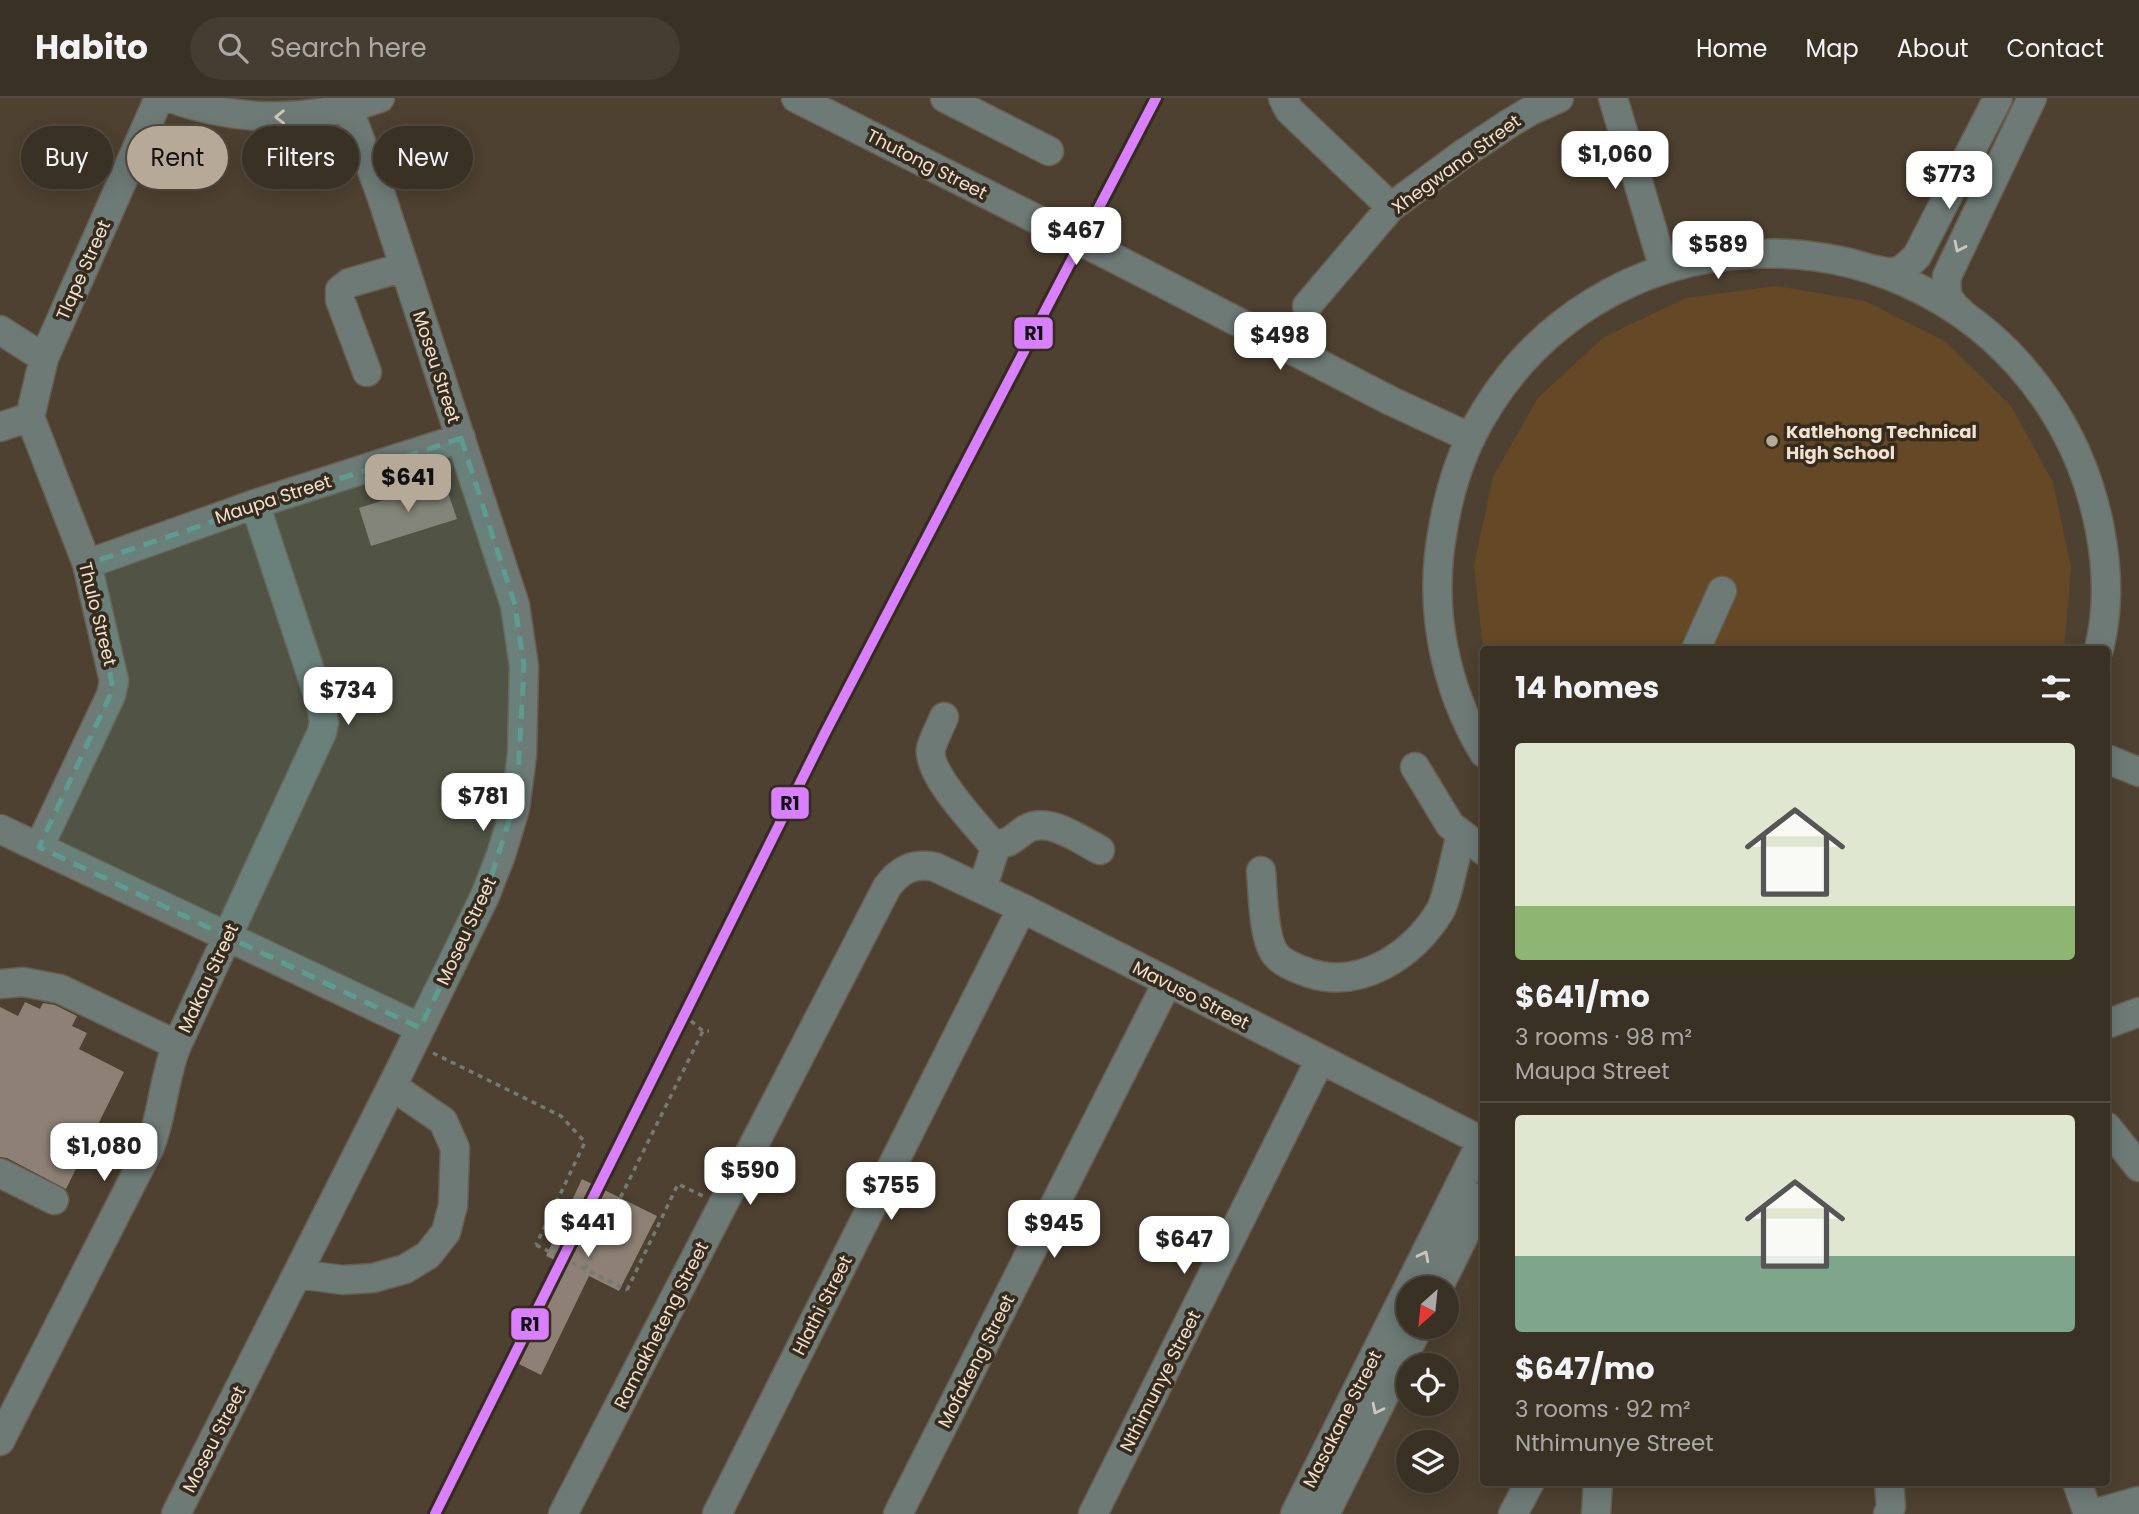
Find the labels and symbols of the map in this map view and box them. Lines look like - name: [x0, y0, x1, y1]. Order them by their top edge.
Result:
- one-way arrow: [275, 109, 285, 125]
- street label: Xhegwana Street: [1386, 109, 1526, 219]
- street label: Thutong Street: [862, 123, 992, 205]
- pin: $1,060: [1558, 132, 1672, 191]
- pin: $773: [1908, 152, 1990, 211]
- pin: $467: [1035, 208, 1117, 267]
- street label: Tlape Street: [50, 216, 116, 324]
- pin: $589: [1677, 222, 1759, 281]
- one-way arrow: [1953, 240, 1967, 252]
- street label: Moseu Street: [407, 308, 467, 426]
- pin: $498: [1239, 313, 1321, 372]
- line badge: R1: [1013, 316, 1054, 350]
- text: R1: [1024, 320, 1044, 347]
- place label: Katlehong Technical High School: [1786, 419, 1977, 465]
- marker: Katlehong Technical High School: [1764, 433, 1780, 449]
- pin: $641: [367, 454, 449, 514]
- street label: Maupa Street: [212, 468, 334, 530]
- street label: Thulo Street: [73, 559, 123, 669]
- pin: $734: [307, 668, 389, 727]
- pin: $781: [442, 774, 524, 833]
- line badge: R1: [770, 786, 810, 820]
- text: R1: [780, 790, 800, 817]
- street label: Moseu Street: [430, 873, 502, 989]
- street label: Makau Street: [172, 919, 244, 1037]
- street label: Mavuso Street: [1128, 955, 1254, 1035]
- pin: $1,080: [47, 1124, 161, 1183]
- pin: $590: [709, 1148, 791, 1207]
- pin: $755: [850, 1162, 932, 1222]
- pin: $441: [547, 1200, 629, 1259]
- pin: $945: [1013, 1200, 1095, 1260]
- pin: $647: [1143, 1216, 1225, 1276]
- street label: Ramakheteng Street: [608, 1237, 714, 1413]
- street label: Hlathi Street: [786, 1251, 858, 1359]
- one-way arrow: [1416, 1251, 1430, 1263]
- north arrow: [1396, 1276, 1460, 1339]
- street label: Mofakeng Street: [932, 1290, 1020, 1432]
- street label: Nthimunye Street: [1114, 1306, 1206, 1456]
- line badge: R1: [510, 1307, 550, 1341]
- text: R1: [520, 1311, 540, 1338]
- street label: Masakane Street: [1297, 1346, 1387, 1492]
- street label: Moseu Street: [176, 1381, 252, 1497]
- one-way arrow: [1372, 1402, 1386, 1414]

